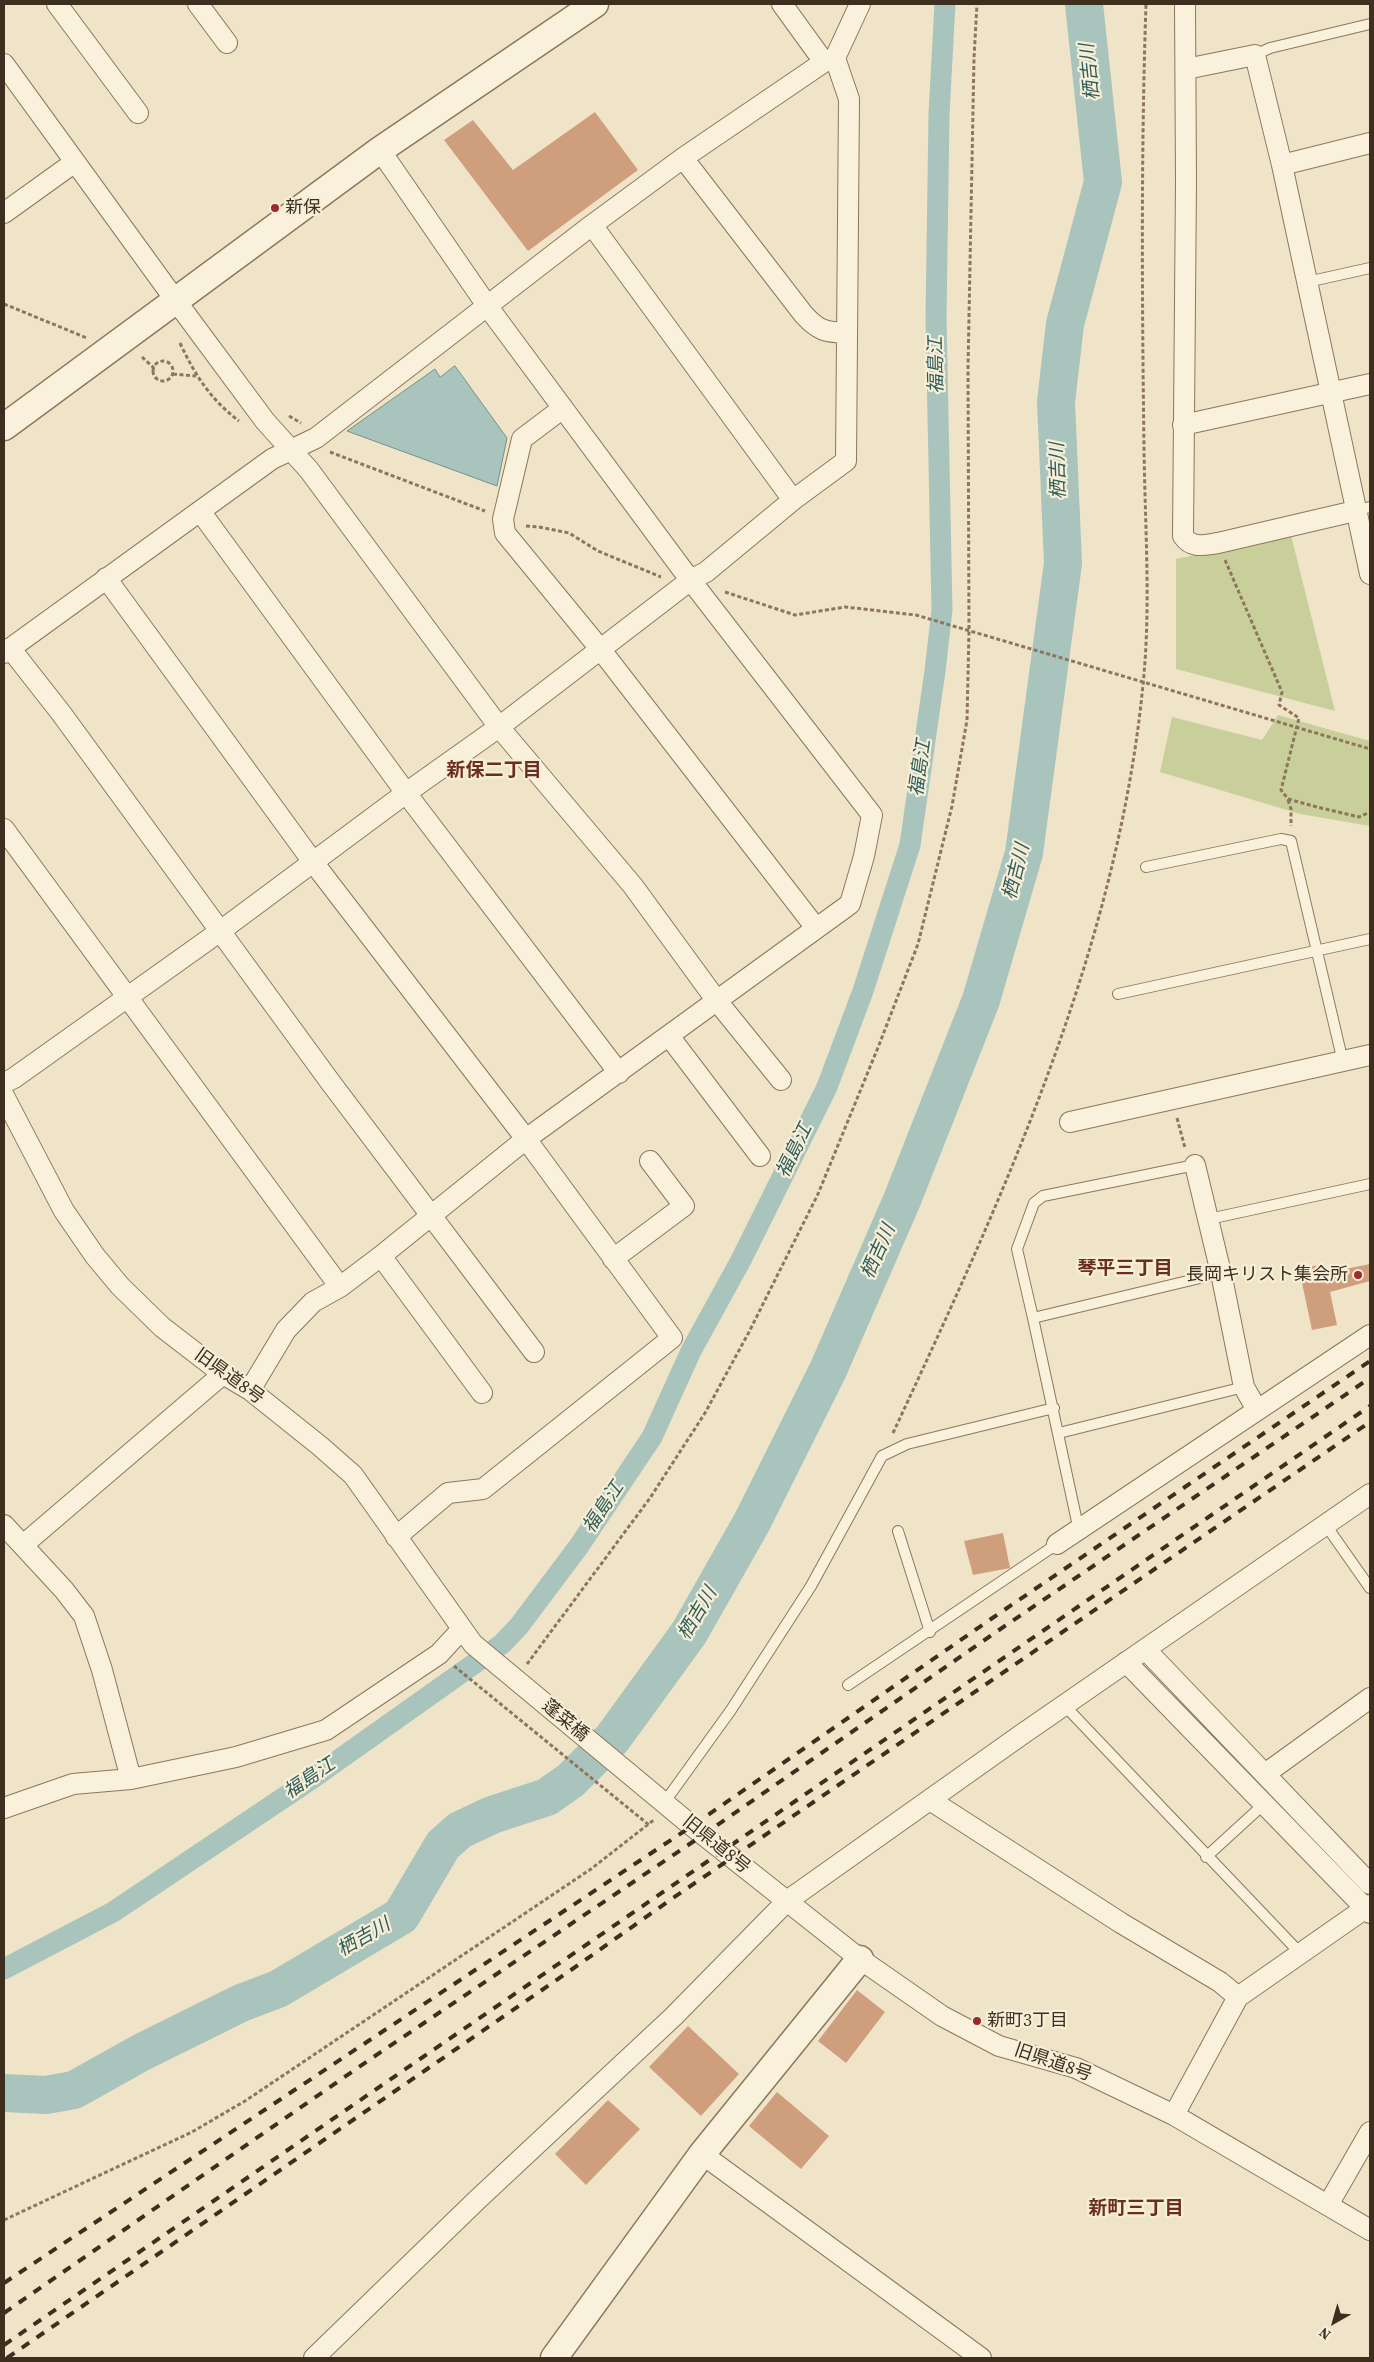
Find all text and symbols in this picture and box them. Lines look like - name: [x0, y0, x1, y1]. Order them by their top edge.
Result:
- water label: 栖吉川: [1077, 42, 1105, 102]
- place label: 新保: [285, 197, 321, 219]
- marker: 新保: [269, 202, 281, 214]
- water label: 福島江: [925, 336, 949, 394]
- water label: 栖吉川: [1047, 442, 1071, 500]
- water label: 福島江: [906, 738, 936, 798]
- district label: 新保二丁目: [447, 760, 541, 782]
- water label: 栖吉川: [999, 842, 1035, 902]
- water label: 福島江: [772, 1120, 818, 1182]
- water label: 栖吉川: [857, 1221, 901, 1283]
- district label: 琴平三丁目: [1078, 1258, 1172, 1280]
- place label: 長岡キリスト集会所: [1186, 1264, 1348, 1286]
- marker: 長岡キリスト集会所: [1352, 1269, 1364, 1281]
- street label: 旧県道8号: [190, 1344, 268, 1410]
- water label: 福島江: [579, 1478, 629, 1538]
- water label: 栖吉川: [674, 1584, 722, 1644]
- street label: 蓬菜橋: [537, 1695, 593, 1747]
- water label: 福島江: [280, 1754, 340, 1804]
- street label: 旧県道8号: [678, 1811, 754, 1879]
- water label: 栖吉川: [334, 1914, 394, 1962]
- place label: 新町3丁目: [987, 2010, 1068, 2032]
- marker: 新町3丁目: [971, 2015, 983, 2027]
- street label: 旧県道8号: [1011, 2040, 1095, 2086]
- district label: 新町三丁目: [1089, 2198, 1183, 2220]
- north arrow: [1309, 2297, 1359, 2347]
- text: N: [1315, 2323, 1335, 2345]

